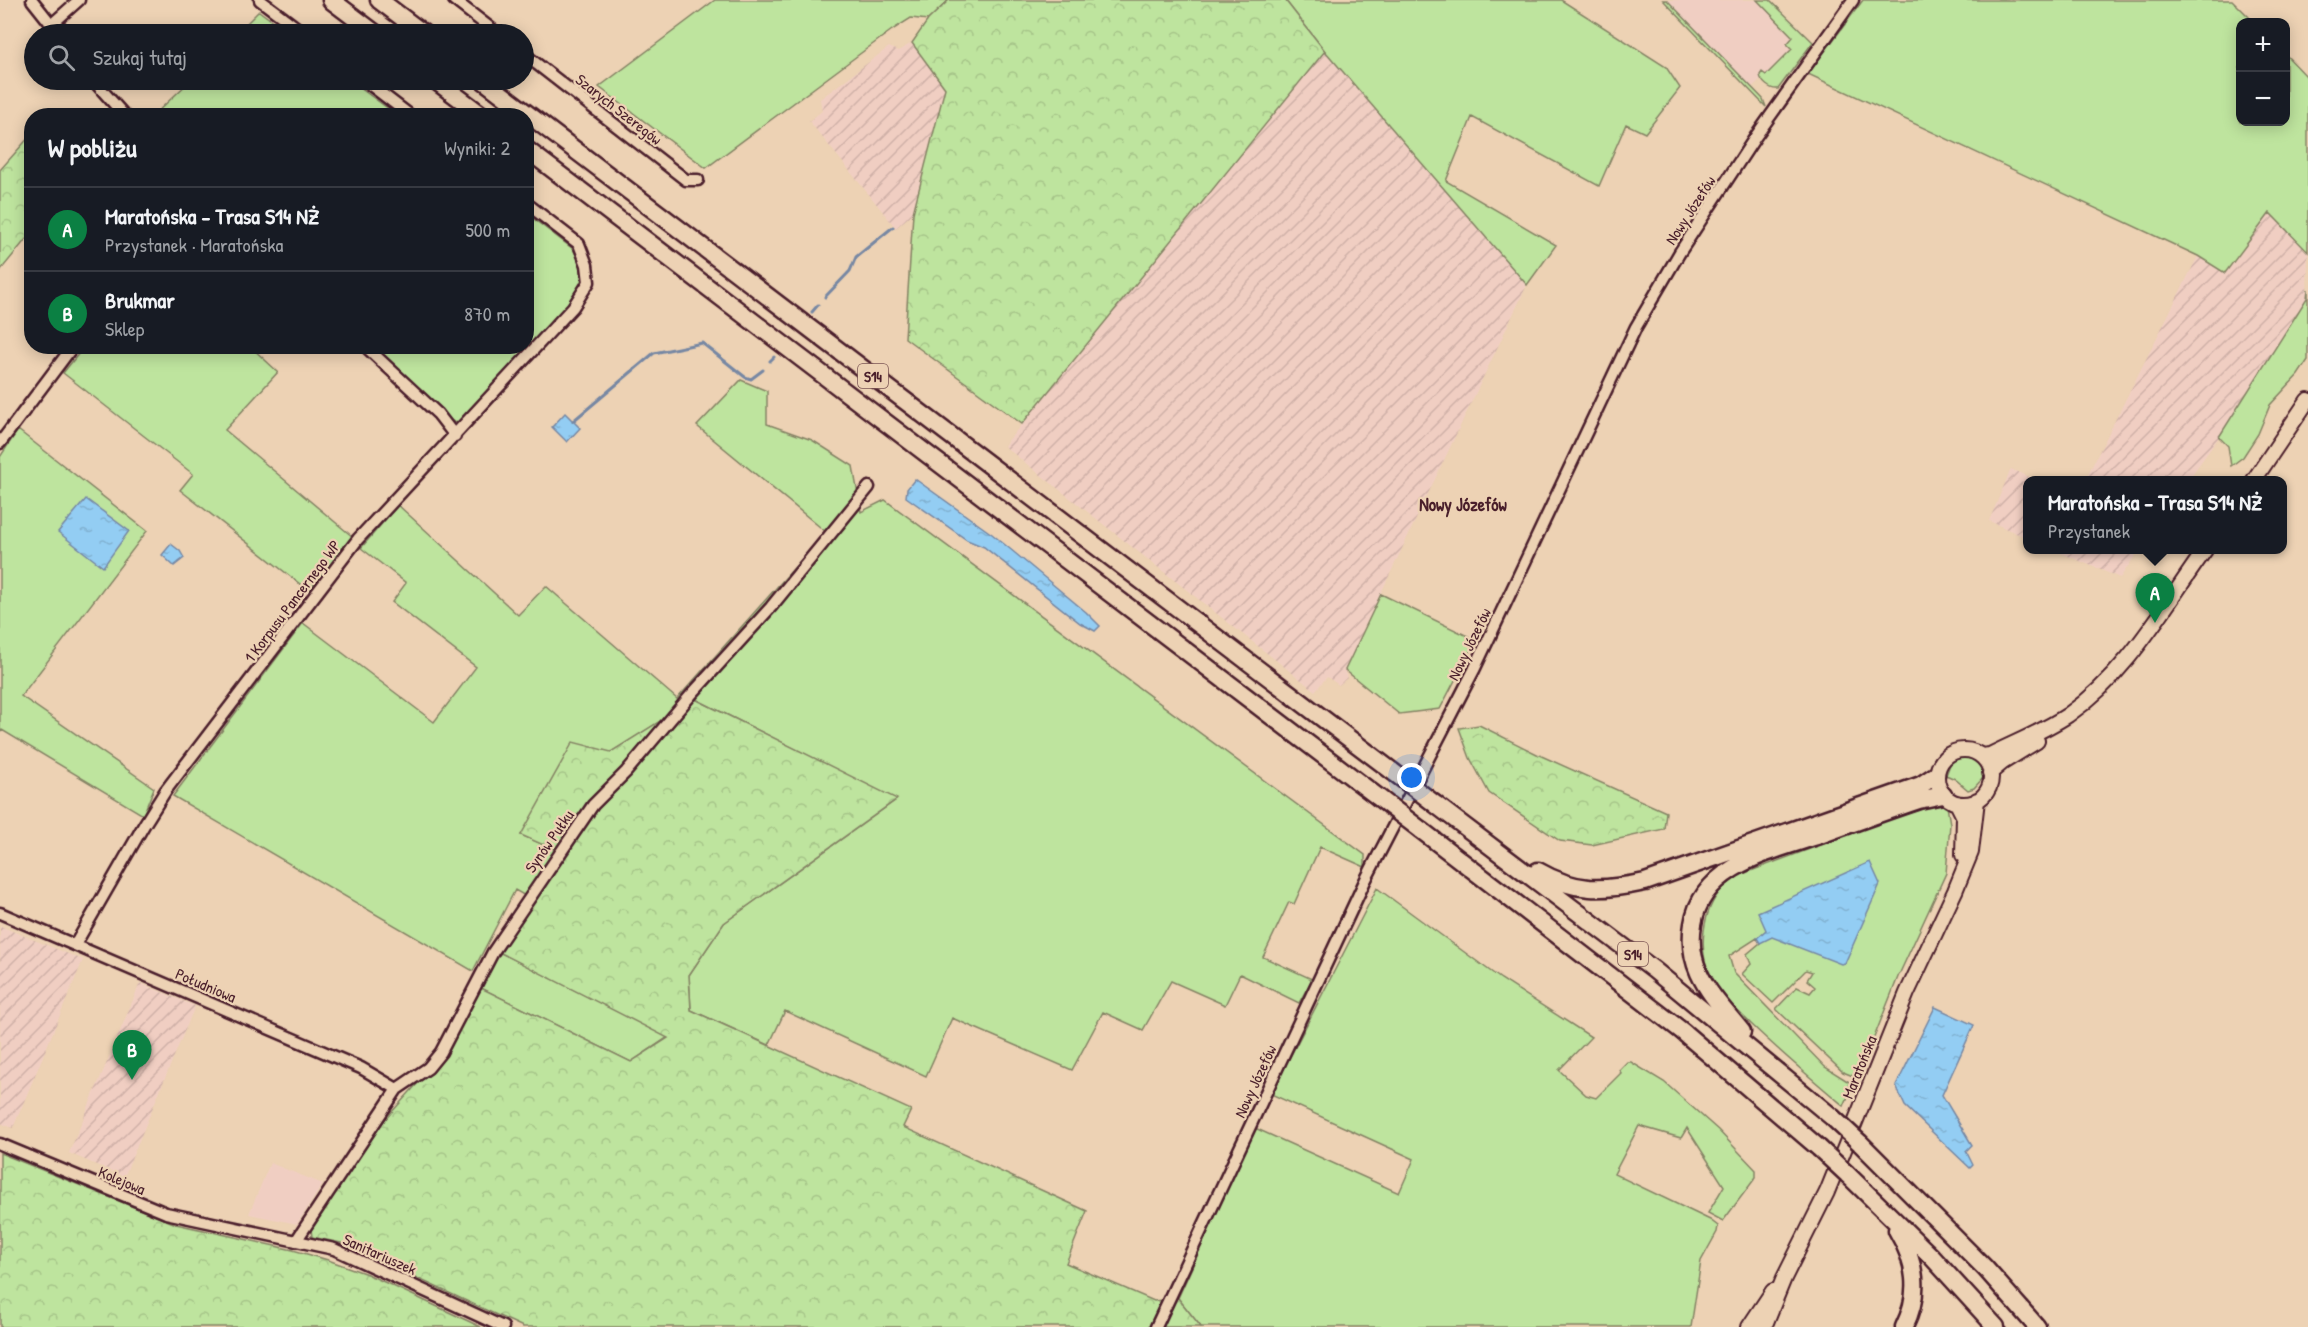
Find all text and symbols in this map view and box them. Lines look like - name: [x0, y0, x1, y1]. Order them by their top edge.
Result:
- map controls: [2236, 18, 2290, 126]
- button: +: [2236, 18, 2290, 72]
- search box: [24, 24, 534, 90]
- icon: search: [45, 41, 78, 74]
- text: Szukaj tutaj: [93, 42, 187, 72]
- street label: Szarych Szeregów: [571, 68, 667, 150]
- button: −: [2236, 72, 2290, 126]
- text: W pobliżu: [48, 130, 137, 165]
- text: Wyniki: 2: [444, 134, 510, 161]
- street label: Nowy Józefów: [1660, 171, 1720, 249]
- text: Maratońska - Trasa S14 NŻ: [105, 201, 319, 231]
- text: A: [63, 216, 72, 243]
- text: 500 m: [465, 216, 510, 243]
- text: Przystanek · Maratońska: [105, 231, 283, 258]
- text: Brukmar: [105, 285, 175, 315]
- text: B: [62, 300, 73, 327]
- text: 870 m: [464, 300, 510, 327]
- text: Sklep: [105, 315, 144, 342]
- road number: S14: [858, 364, 888, 388]
- popup: [2023, 476, 2287, 554]
- text: Maratońska - Trasa S14 NŻ: [2048, 487, 2262, 517]
- district label: Nowy Józefów: [1419, 492, 1508, 518]
- text: Przystanek: [2048, 517, 2130, 544]
- street label: 1 Korpusu Pancernego WP: [239, 535, 345, 667]
- pin: A: [2136, 574, 2174, 623]
- street label: Nowy Józefów: [1442, 604, 1496, 684]
- your location: [1397, 763, 1426, 792]
- street label: Synów Pułku: [519, 805, 579, 877]
- road number: S14: [1618, 942, 1648, 966]
- street label: Południowa: [172, 962, 240, 1008]
- pin: B: [112, 1030, 152, 1080]
- street label: Maratońska: [1836, 1032, 1882, 1102]
- street label: Nowy Józefów: [1229, 1041, 1281, 1121]
- street label: Kolejowa: [95, 1160, 149, 1200]
- street label: Sanitariuszek: [340, 1228, 421, 1280]

